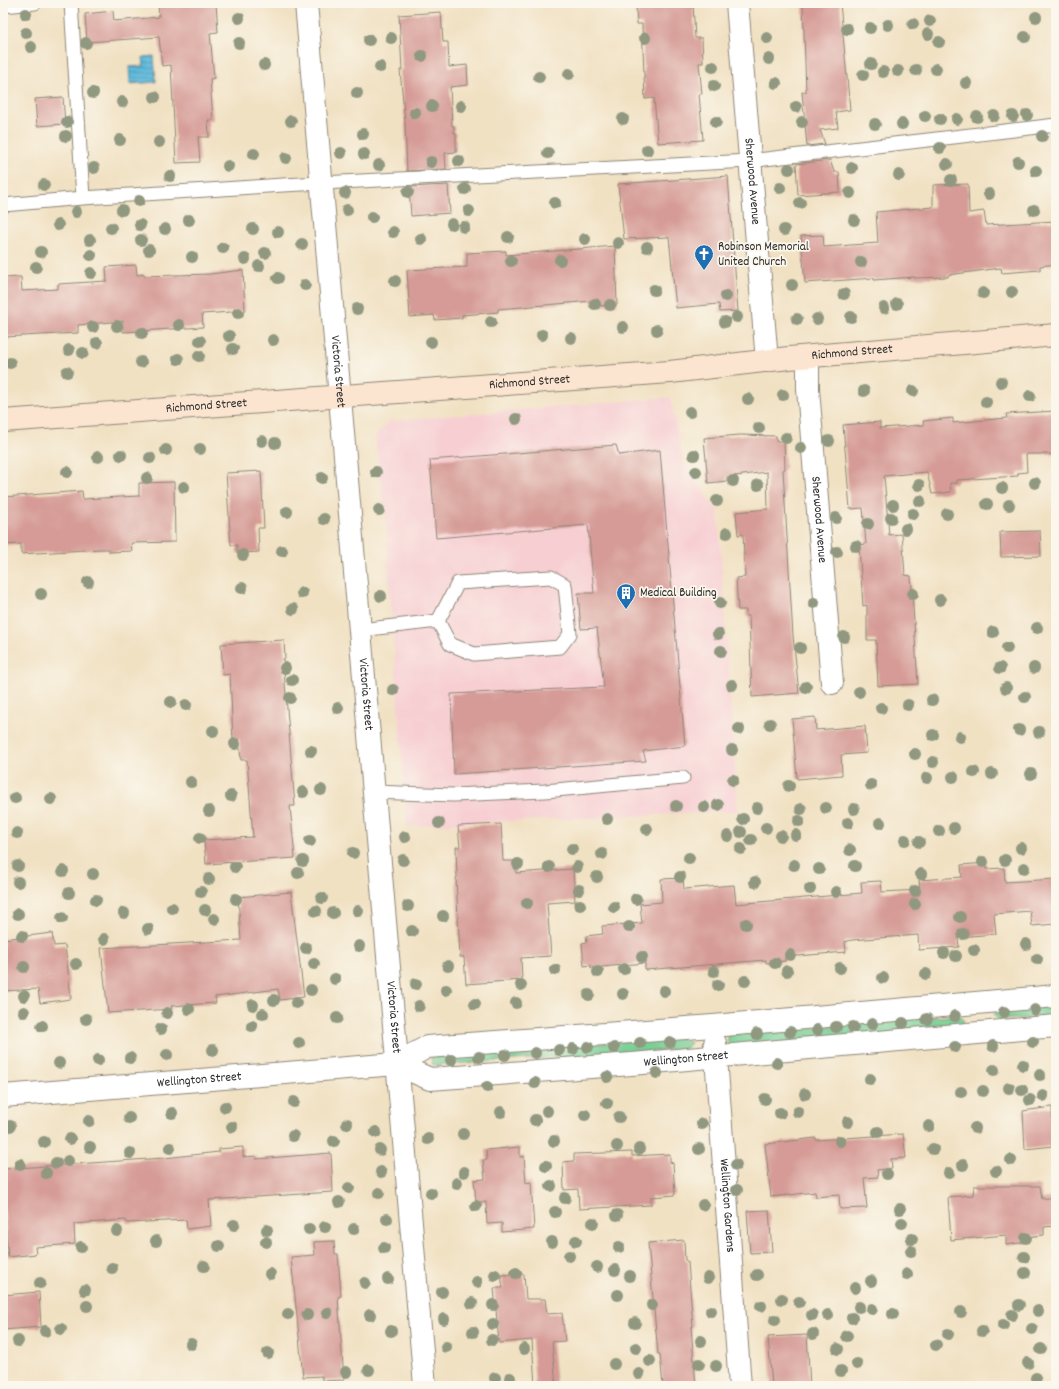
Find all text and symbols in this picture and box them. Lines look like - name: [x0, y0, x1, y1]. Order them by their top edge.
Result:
- street label: Sherwood Avenue: [739, 137, 765, 226]
- place label: Robinson Memorial United Church: [718, 238, 809, 272]
- church icon: Robinson Memorial United Church: [693, 243, 715, 271]
- street label: Victoria Street: [325, 335, 350, 409]
- street label: Richmond Street: [811, 340, 894, 366]
- street label: Richmond Street: [488, 370, 571, 395]
- street label: Richmond Street: [165, 394, 248, 419]
- street label: Sherwood Avenue: [806, 475, 832, 564]
- building icon: Medical Building: [615, 582, 637, 610]
- place label: Medical Building: [640, 584, 717, 603]
- street label: Victoria Street: [353, 658, 378, 732]
- street label: Victoria Street: [381, 980, 406, 1054]
- street label: Wellington Street: [643, 1046, 729, 1072]
- street label: Wellington Street: [156, 1067, 243, 1093]
- street label: Wellington Gardens: [714, 1158, 740, 1253]

